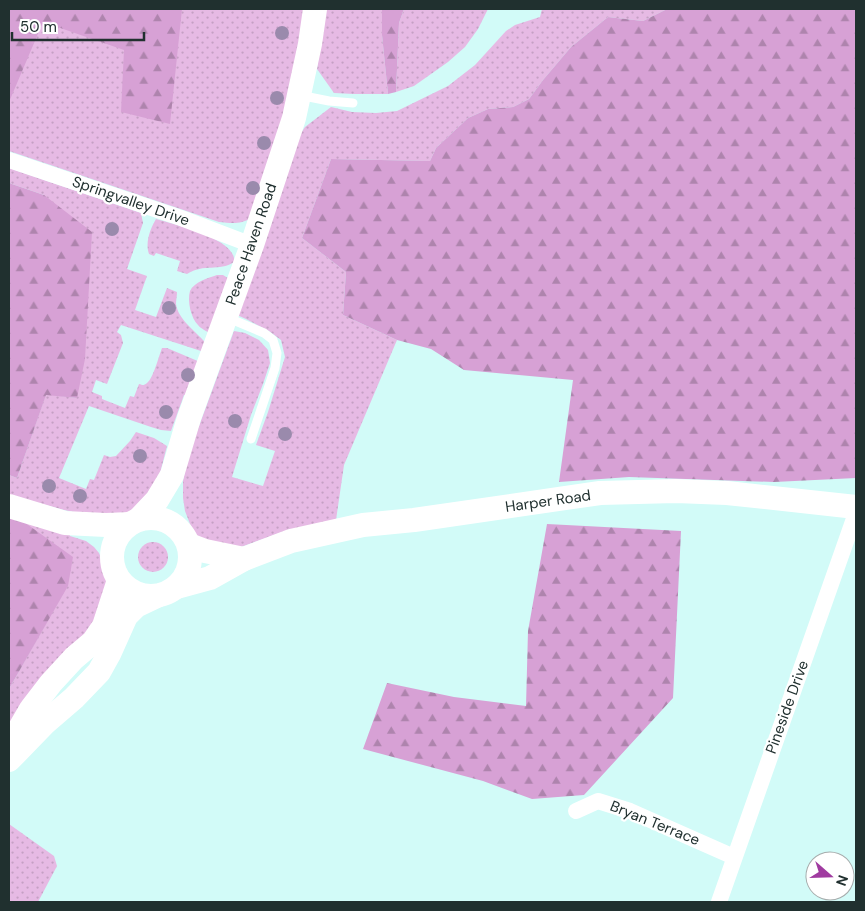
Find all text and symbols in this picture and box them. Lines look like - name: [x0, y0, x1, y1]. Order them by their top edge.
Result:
- scale bar: [12, 10, 145, 42]
- text: 50 m: [20, 17, 57, 37]
- street label: Springvalley Drive: [70, 172, 192, 230]
- street label: Peace Haven Road: [221, 180, 281, 308]
- street label: Harper Road: [504, 485, 592, 517]
- street label: Pineside Drive: [761, 658, 813, 756]
- street label: Bryan Terrace: [607, 796, 703, 850]
- north arrow: [805, 851, 855, 901]
- text: N: [832, 873, 852, 888]

